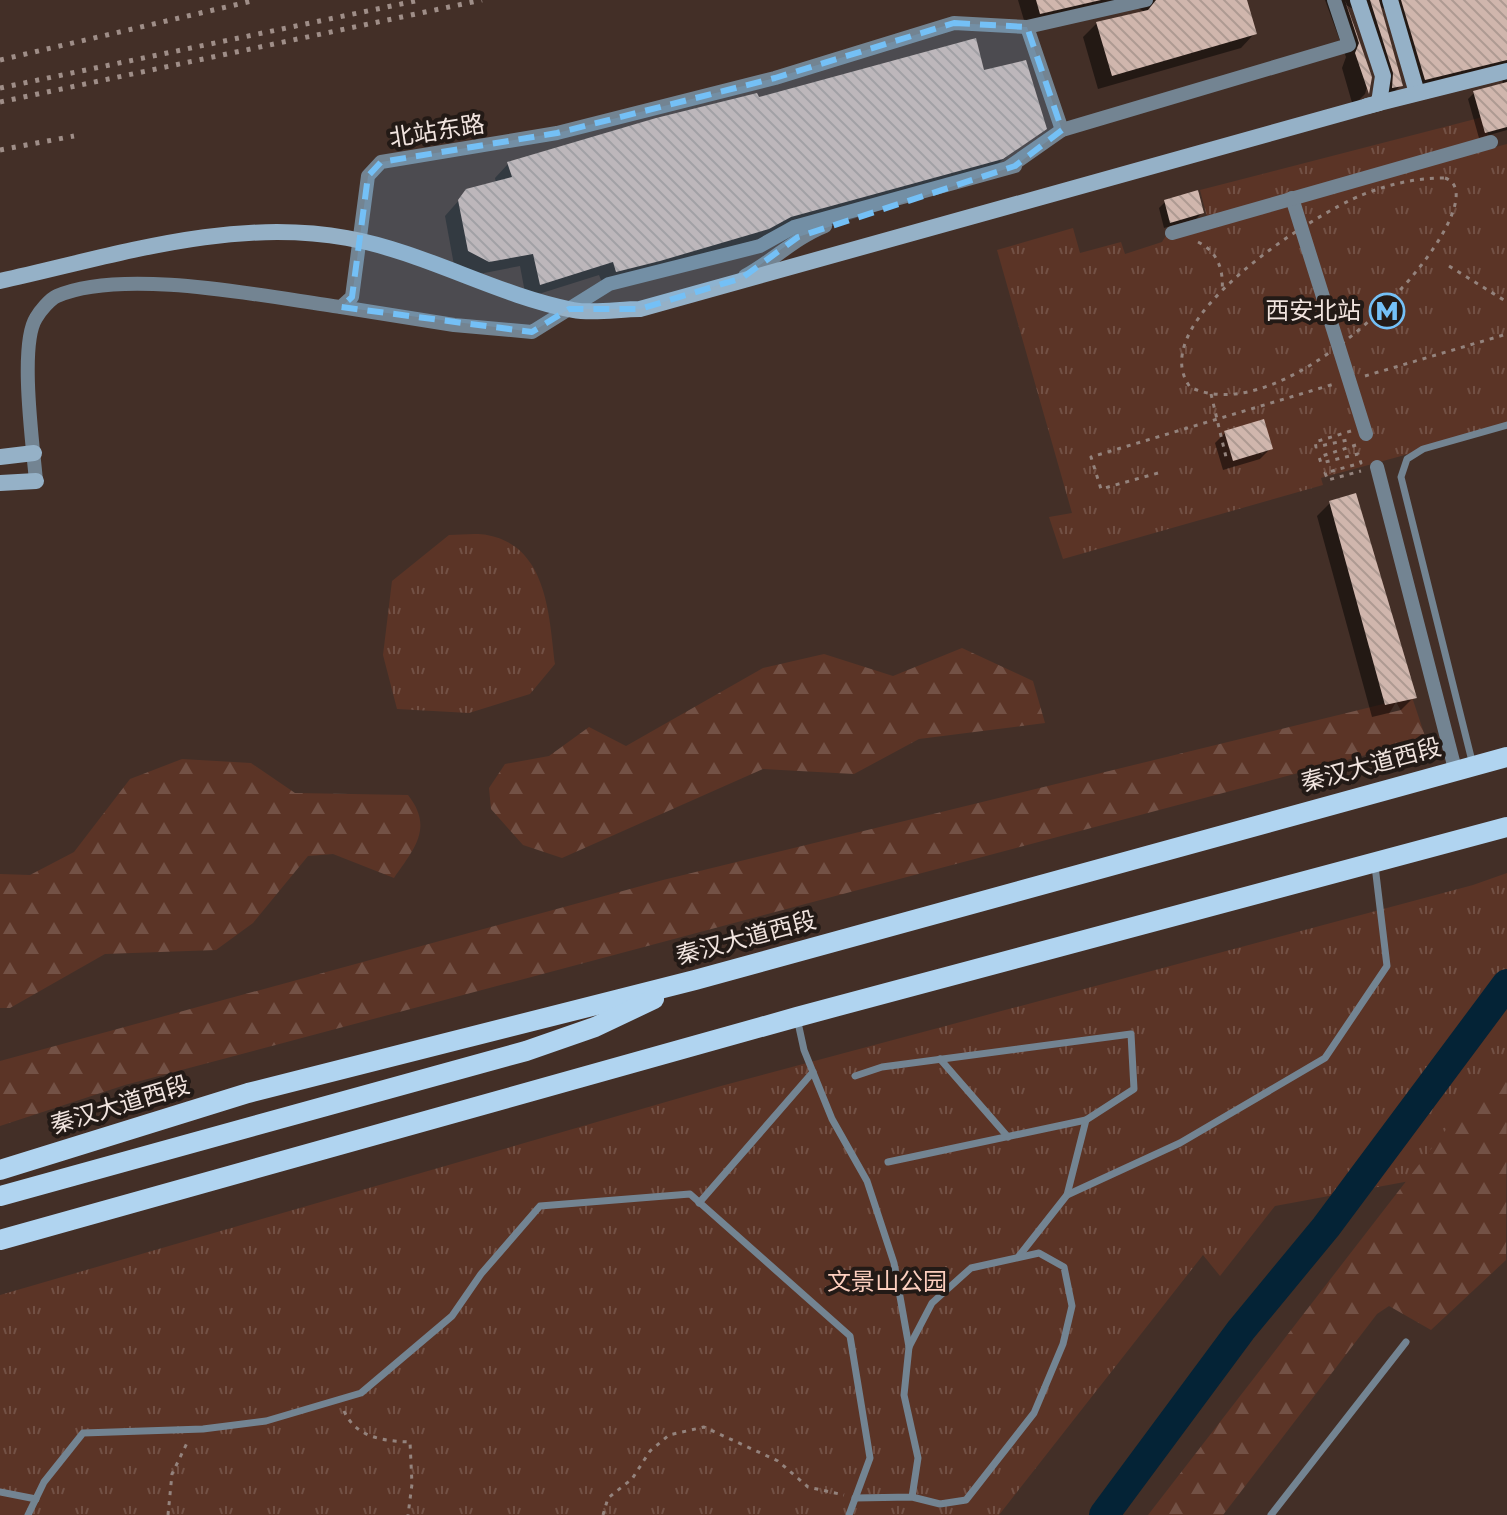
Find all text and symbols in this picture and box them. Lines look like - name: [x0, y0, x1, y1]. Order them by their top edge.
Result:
- street label: 北站东路: [387, 108, 487, 152]
- metro station icon: 西安北站: [1368, 292, 1406, 330]
- place label: 西安北站: [1265, 295, 1361, 325]
- street label: 秦汉大道西段: [1297, 731, 1444, 797]
- street label: 秦汉大道西段: [672, 904, 819, 970]
- street label: 秦汉大道西段: [46, 1069, 193, 1139]
- park label: 文景山公园: [827, 1266, 947, 1296]

